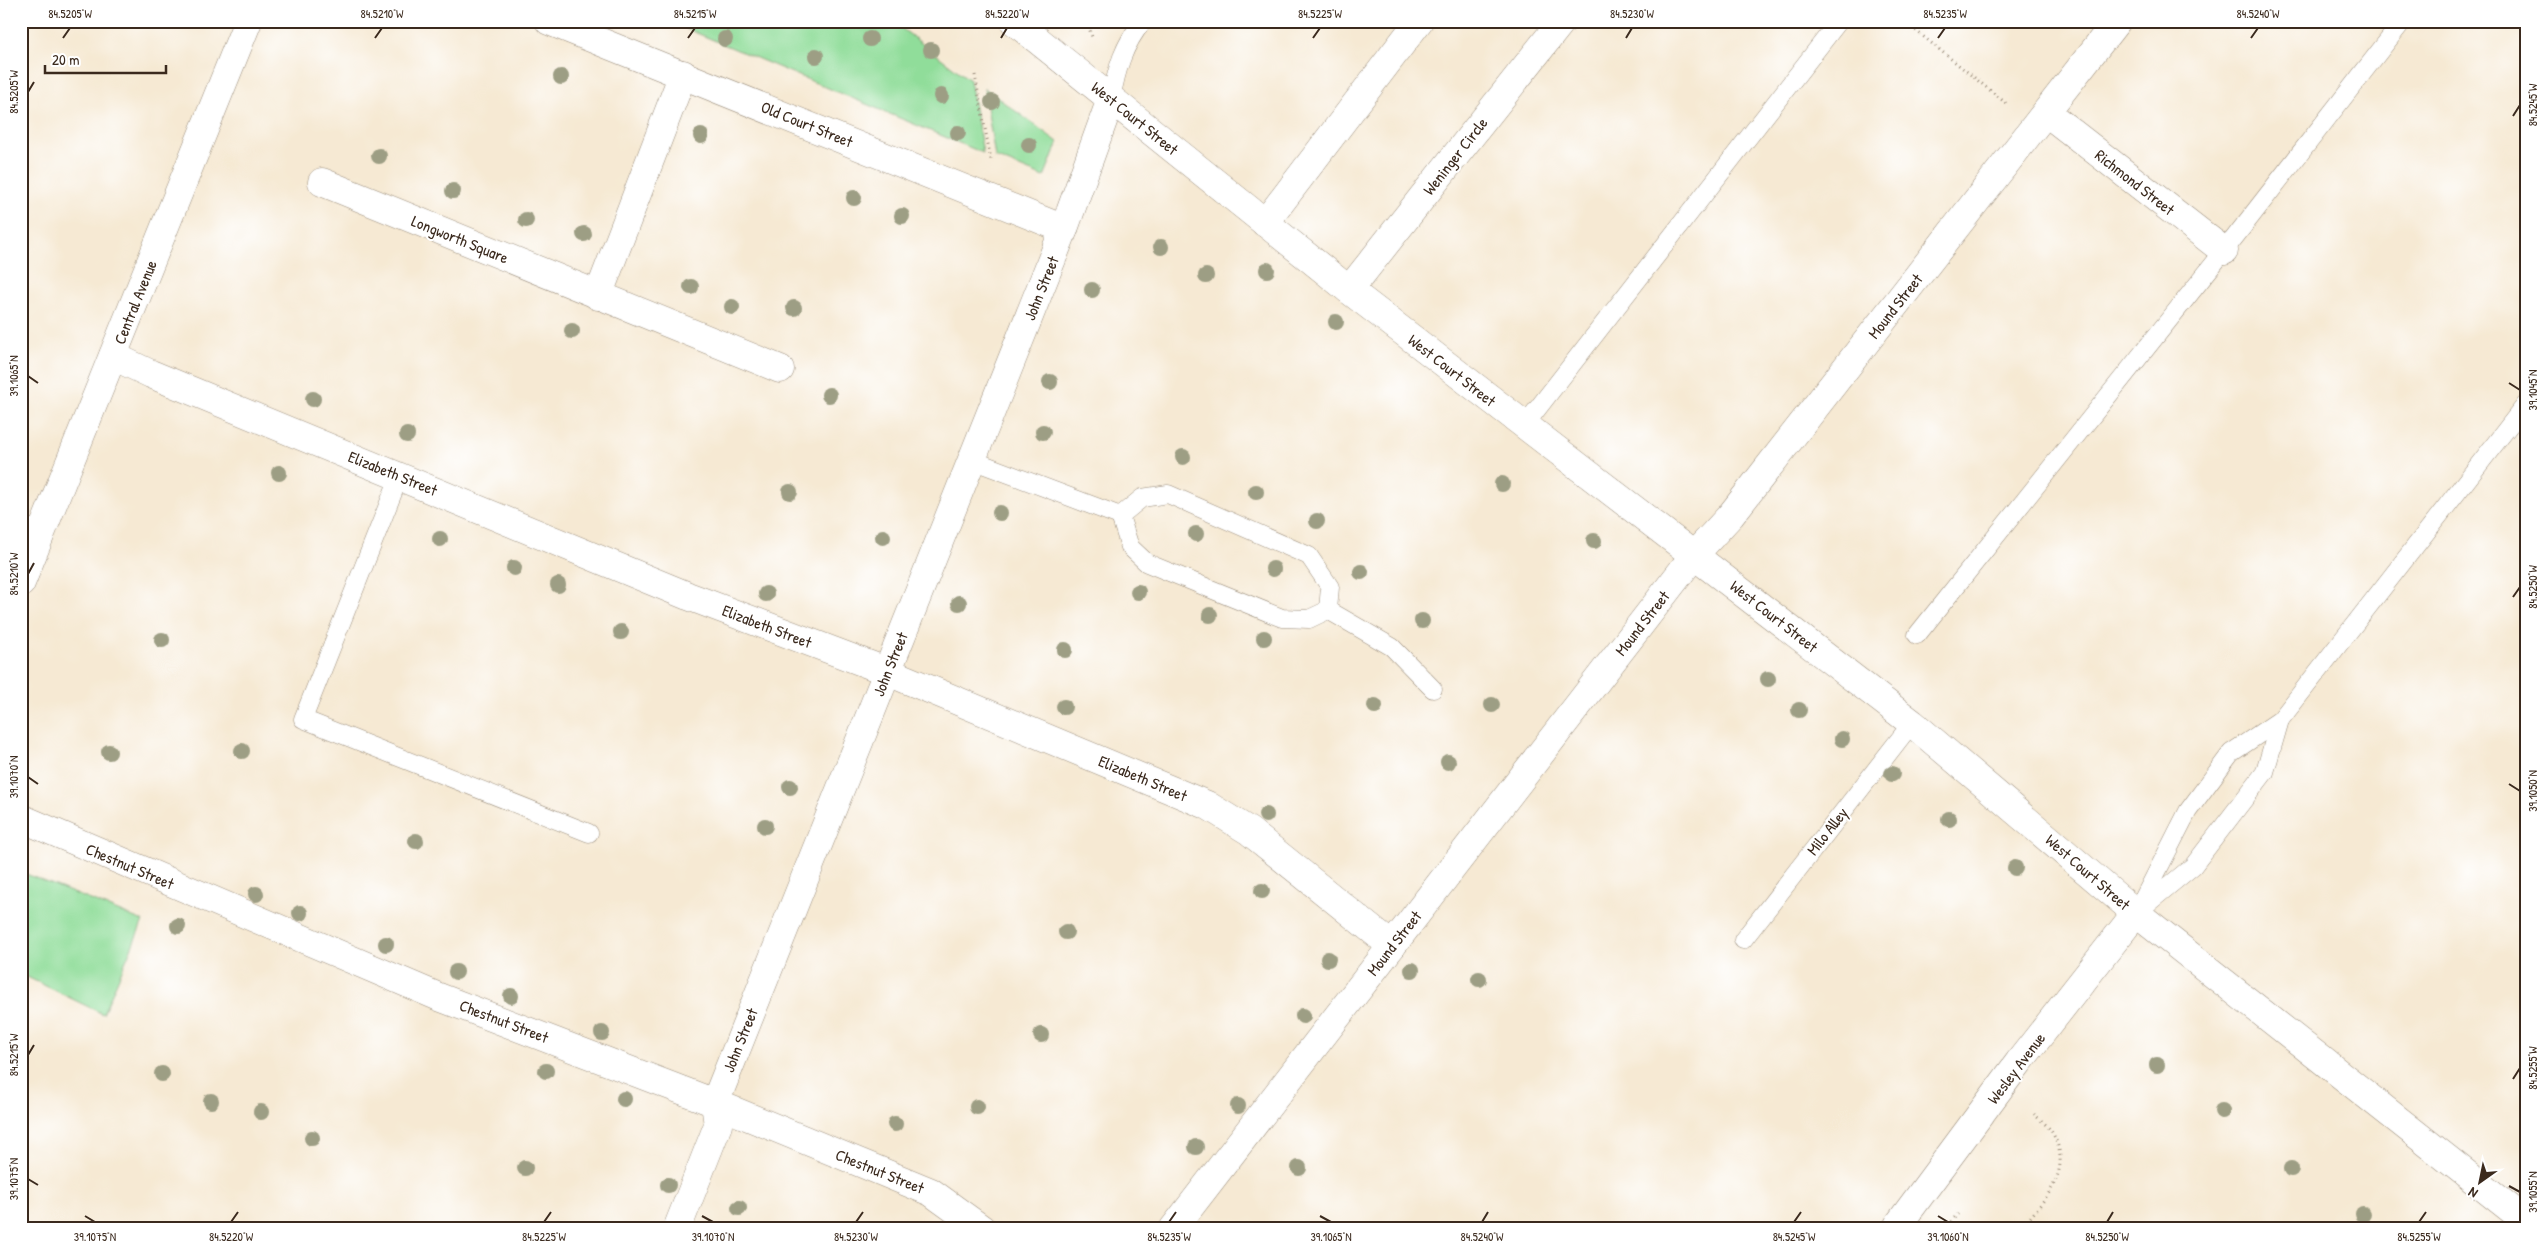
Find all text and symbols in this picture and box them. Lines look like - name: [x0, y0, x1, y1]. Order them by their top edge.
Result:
- text: 84.5205°W: [48, 5, 92, 22]
- text: 84.5210°W: [361, 5, 404, 22]
- text: 84.5215°W: [674, 5, 717, 22]
- text: 84.5220°W: [985, 5, 1030, 22]
- text: 84.5225°W: [1298, 5, 1343, 22]
- text: 84.5230°W: [1610, 5, 1655, 22]
- text: 84.5235°W: [1923, 5, 1967, 22]
- text: 84.5240°W: [2236, 5, 2280, 22]
- scale bar: [45, 42, 166, 74]
- text: 20 m: [52, 49, 79, 70]
- text: 84.5205°W: [5, 70, 22, 114]
- street label: West Court Street: [1087, 76, 1183, 160]
- text: 84.5245°W: [2524, 83, 2541, 126]
- street label: Old Court Street: [758, 96, 857, 153]
- street label: Weninger Circle: [1418, 112, 1493, 199]
- street label: Richmond Street: [2091, 144, 2180, 220]
- street label: Longworth Square: [408, 210, 512, 269]
- street label: John Street: [1018, 252, 1064, 323]
- street label: Central Avenue: [108, 256, 162, 347]
- street label: Mound Street: [1863, 269, 1928, 343]
- street label: West Court Street: [1404, 329, 1501, 412]
- text: 39.1065°N: [5, 355, 22, 397]
- text: 39.1045°N: [2524, 370, 2541, 410]
- street label: Elizabeth Street: [345, 445, 441, 501]
- text: 84.5210°W: [5, 552, 22, 595]
- text: 84.5250°W: [2524, 565, 2541, 609]
- street label: West Court Street: [1726, 575, 1823, 658]
- street label: Mound Street: [1610, 586, 1675, 660]
- street label: Elizabeth Street: [719, 599, 815, 653]
- street label: John Street: [867, 628, 913, 699]
- street label: Elizabeth Street: [1095, 749, 1191, 807]
- text: 39.1070°N: [5, 756, 22, 798]
- text: 39.1050°N: [2524, 770, 2541, 812]
- street label: Milo Alley: [1801, 802, 1853, 860]
- street label: West Court Street: [2041, 829, 2136, 915]
- street label: Chestnut Street: [83, 838, 178, 895]
- street label: Mound Street: [1362, 906, 1427, 980]
- street label: Chestnut Street: [456, 994, 552, 1048]
- street label: John Street: [717, 1004, 763, 1075]
- street label: Wesley Avenue: [1982, 1027, 2050, 1108]
- text: 84.5215°W: [5, 1033, 22, 1076]
- text: 84.5255°W: [2524, 1046, 2541, 1090]
- street label: Chestnut Street: [832, 1143, 928, 1199]
- text: 39.1075°N: [5, 1158, 22, 1200]
- north arrow: [2454, 1158, 2504, 1208]
- text: 39.1055°N: [2524, 1171, 2541, 1213]
- text: N: [2464, 1183, 2481, 1203]
- text: 39.1075°N: [74, 1228, 116, 1245]
- text: 84.5220°W: [209, 1228, 254, 1245]
- text: 84.5225°W: [522, 1228, 567, 1245]
- text: 39.1070°N: [692, 1228, 734, 1245]
- text: 84.5230°W: [834, 1228, 879, 1245]
- text: 84.5235°W: [1147, 1228, 1191, 1245]
- text: 39.1065°N: [1310, 1228, 1352, 1245]
- text: 84.5240°W: [1460, 1228, 1504, 1245]
- text: 84.5245°W: [1773, 1228, 1816, 1245]
- text: 39.1060°N: [1927, 1228, 1969, 1245]
- text: 84.5250°W: [2085, 1228, 2129, 1245]
- text: 84.5255°W: [2397, 1228, 2441, 1245]

